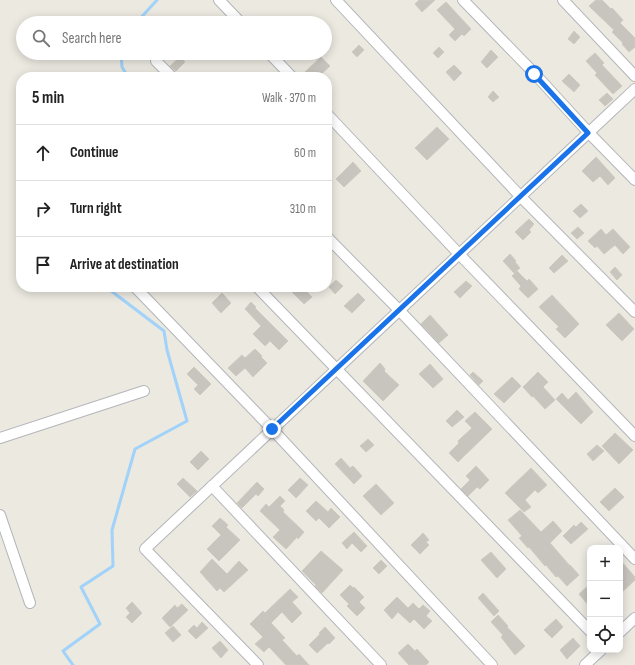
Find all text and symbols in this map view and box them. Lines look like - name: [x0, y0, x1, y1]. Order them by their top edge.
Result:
- search box: [16, 16, 332, 60]
- icon: search: [30, 27, 52, 49]
- text: Search here: [62, 29, 122, 48]
- route start: [525, 65, 543, 83]
- text: 5 min: [32, 88, 64, 108]
- text: Walk · 370 m: [262, 90, 316, 106]
- icon: ahead: [32, 142, 54, 164]
- text: Continue: [70, 143, 119, 162]
- text: 60 m: [294, 145, 316, 161]
- icon: right: [32, 198, 54, 220]
- text: Turn right: [70, 199, 122, 218]
- text: 310 m: [290, 201, 316, 217]
- icon: arrive: [32, 254, 54, 276]
- text: Arrive at destination: [70, 255, 179, 274]
- route end: [263, 420, 281, 438]
- map controls: [587, 545, 623, 653]
- button: +: [587, 545, 623, 581]
- button: −: [587, 581, 623, 617]
- button: locate: [587, 617, 623, 653]

